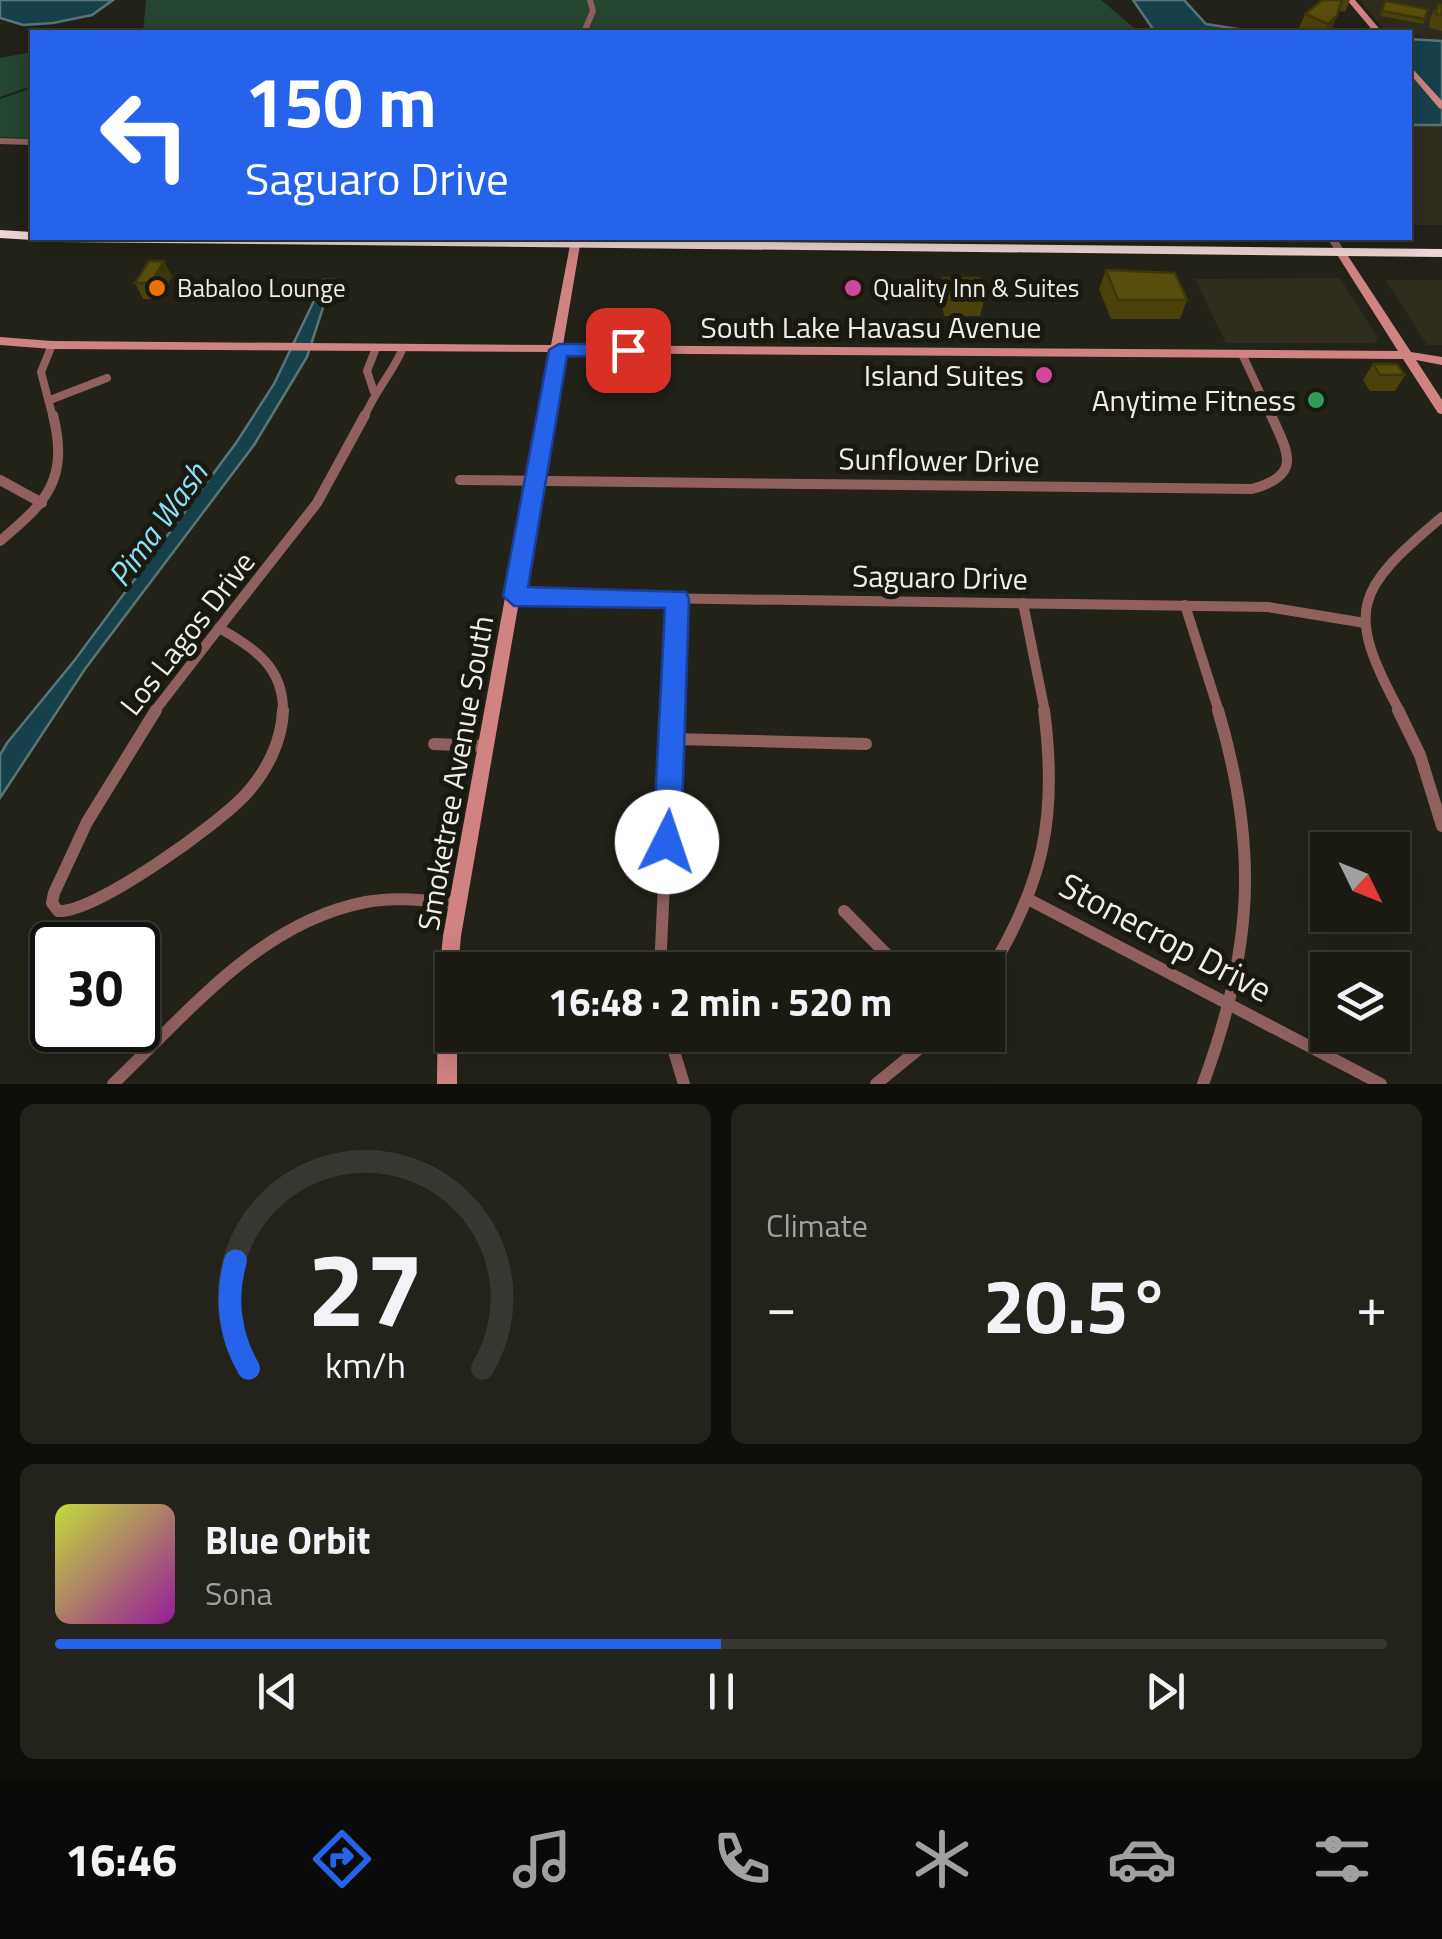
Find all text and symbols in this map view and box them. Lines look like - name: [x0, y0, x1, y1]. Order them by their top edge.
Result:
- text: 150 m: [245, 48, 437, 154]
- icon: left: [80, 70, 210, 200]
- text: Saguaro Drive: [245, 144, 509, 212]
- place label: Babaloo Lounge: [177, 269, 346, 307]
- place label: Quality Inn & Suites: [873, 269, 1079, 307]
- marker: Babaloo Lounge: [146, 277, 168, 299]
- marker: Quality Inn & Suites: [842, 277, 864, 299]
- street label: South Lake Havasu Avenue: [700, 304, 1042, 350]
- pin: [586, 308, 671, 393]
- icon: arrive: [601, 323, 656, 378]
- place label: Island Suites: [864, 352, 1024, 398]
- marker: Island Suites: [1033, 364, 1055, 386]
- place label: Anytime Fitness: [1092, 377, 1296, 423]
- marker: Anytime Fitness: [1305, 389, 1327, 411]
- street label: Sunflower Drive: [838, 435, 1040, 485]
- water label: Pima Wash: [95, 451, 219, 596]
- street label: Los Lagos Drive: [108, 541, 266, 725]
- street label: Saguaro Drive: [852, 552, 1028, 602]
- street label: Smoketree Avenue South: [405, 612, 505, 934]
- position arrow: [615, 790, 719, 894]
- north arrow: [1310, 832, 1410, 932]
- map controls: [1310, 832, 1410, 1052]
- street label: Stonecrop Drive: [1050, 858, 1282, 1016]
- speed limit sign: 30: [30, 922, 160, 1052]
- button: layers: [1310, 952, 1410, 1052]
- text: 16:48 · 2 min · 520 m: [548, 973, 892, 1031]
- text: Climate: [766, 1201, 868, 1249]
- text: 27: [307, 1208, 424, 1366]
- text: 20.5°: [983, 1248, 1170, 1362]
- text: −: [766, 1264, 797, 1347]
- text: +: [1356, 1264, 1387, 1347]
- text: km/h: [325, 1337, 406, 1392]
- text: Blue Orbit: [205, 1511, 370, 1569]
- text: Sona: [205, 1569, 272, 1617]
- icon: previous: [250, 1664, 305, 1719]
- icon: pause: [694, 1664, 749, 1719]
- icon: next: [1138, 1664, 1193, 1719]
- icon: directions: [307, 1824, 377, 1894]
- icon: music: [507, 1824, 577, 1894]
- icon: phone: [707, 1824, 777, 1894]
- icon: climate: [907, 1824, 977, 1894]
- icon: car: [1107, 1824, 1177, 1894]
- icon: filters: [1307, 1824, 1377, 1894]
- text: 16:46: [65, 1825, 177, 1893]

